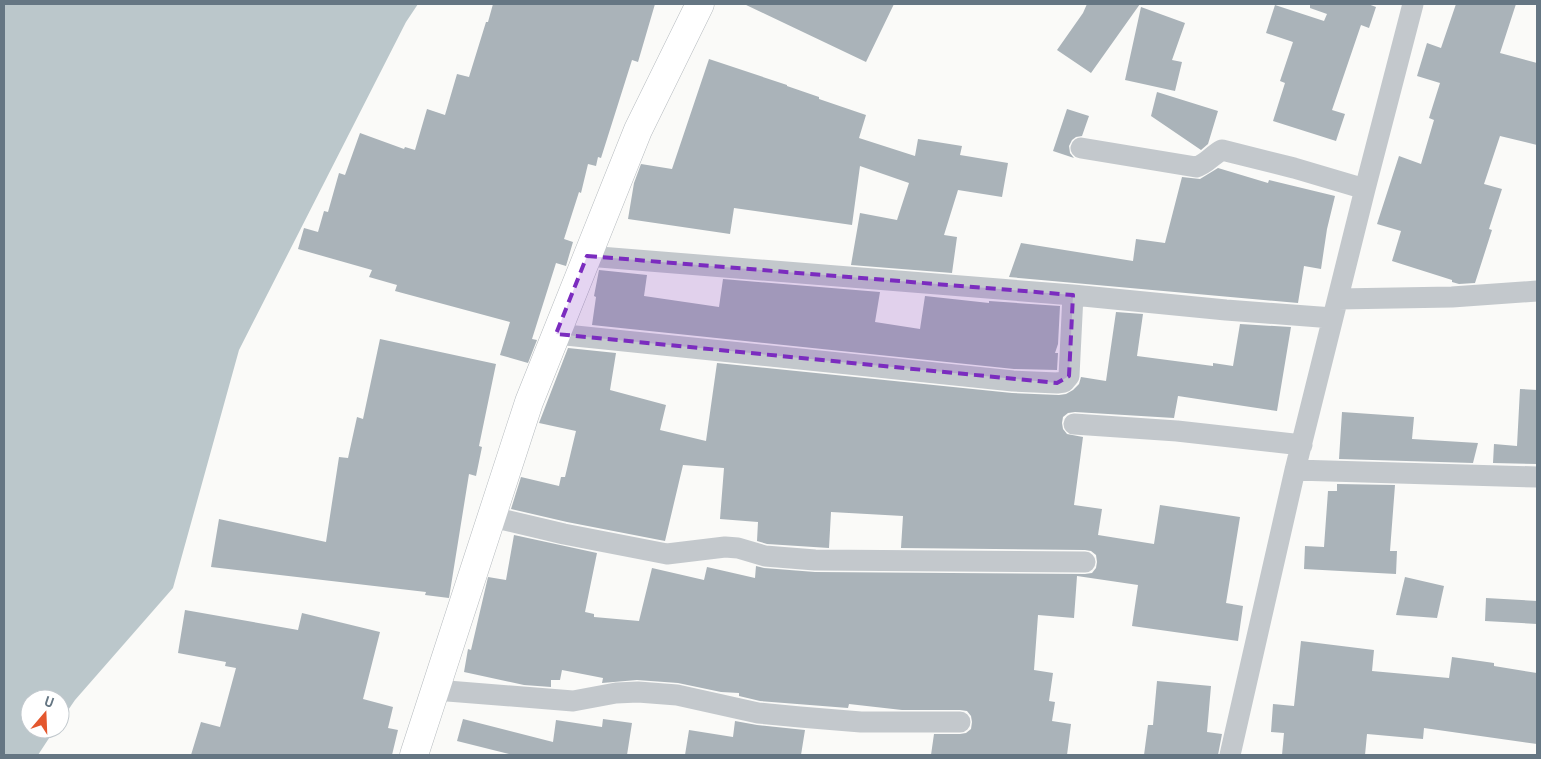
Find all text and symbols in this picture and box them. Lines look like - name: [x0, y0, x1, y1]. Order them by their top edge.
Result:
- north arrow: [20, 689, 70, 739]
- text: U: [42, 692, 56, 712]

